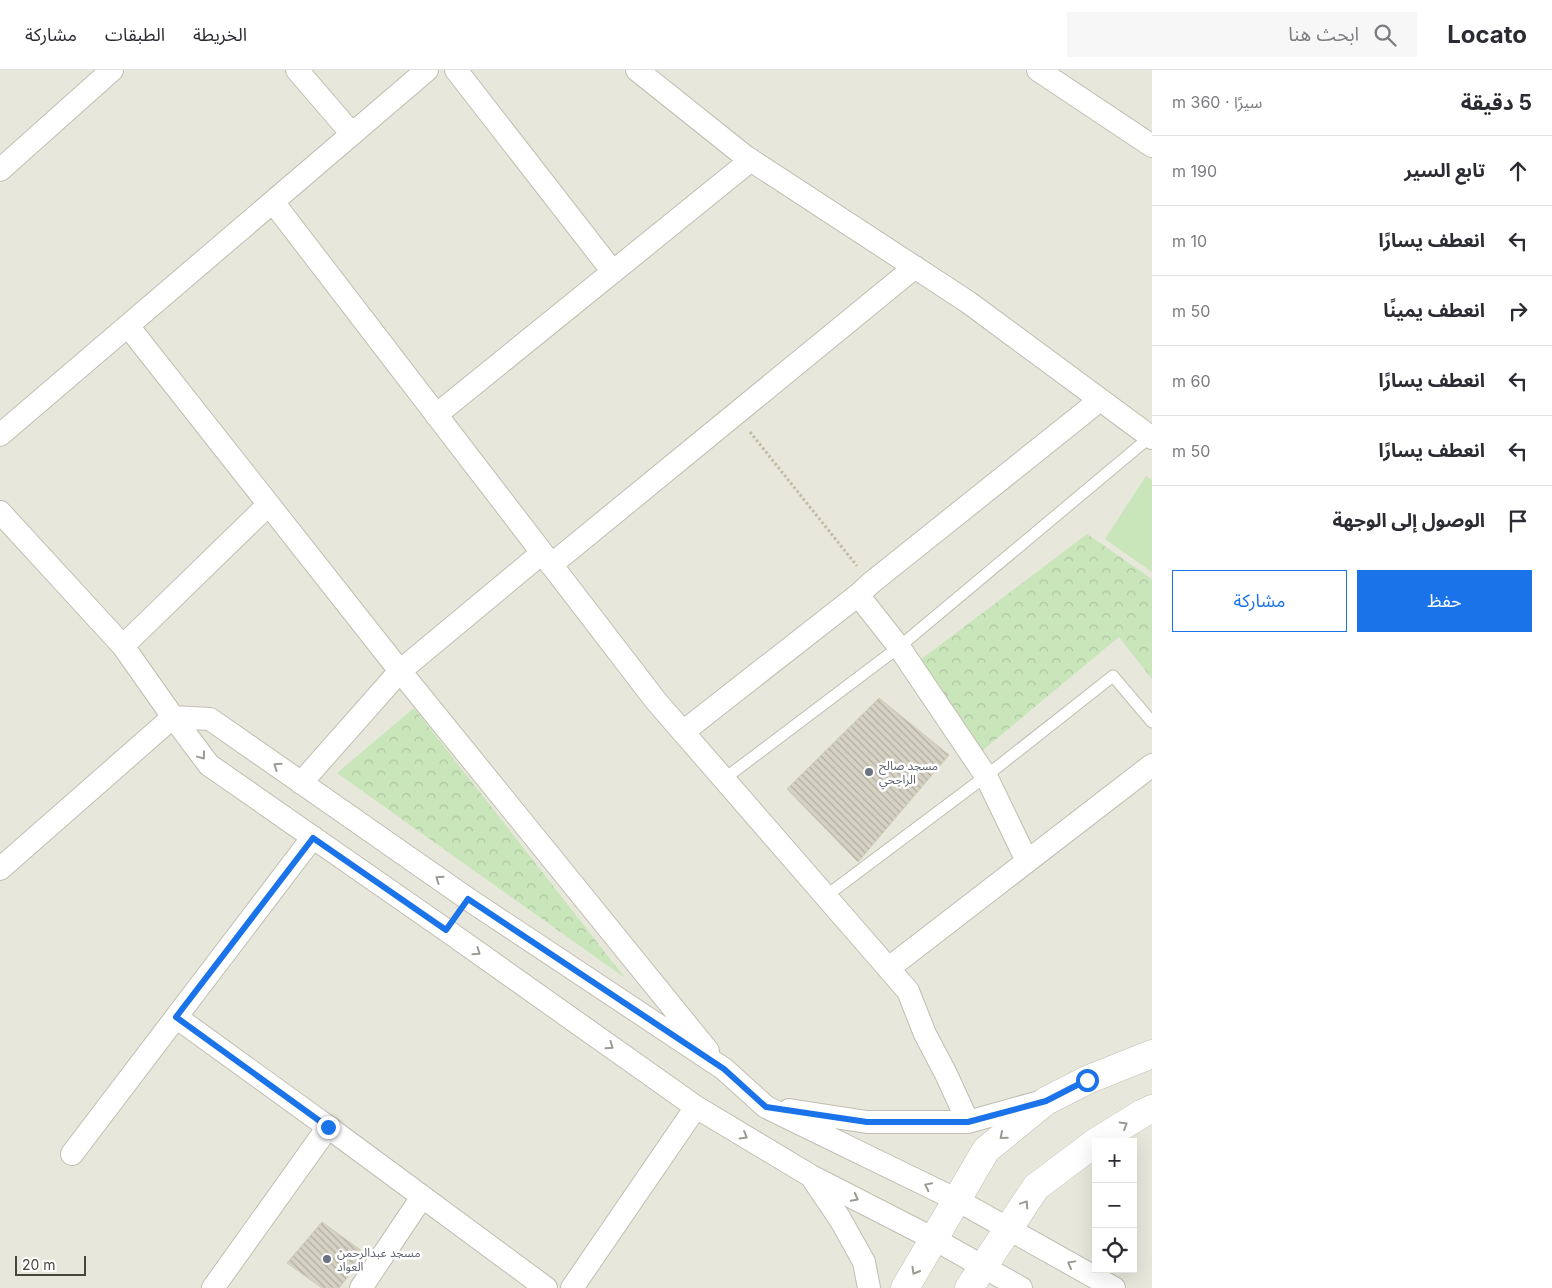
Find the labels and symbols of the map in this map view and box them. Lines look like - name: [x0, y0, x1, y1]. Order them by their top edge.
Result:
- one-way arrow: [197, 750, 205, 759]
- place label: مسجد صالح الراجحي: [879, 758, 938, 789]
- one-way arrow: [273, 763, 283, 772]
- marker: مسجد صالح الراجحي: [863, 766, 875, 778]
- one-way arrow: [435, 876, 445, 885]
- one-way arrow: [471, 946, 481, 955]
- one-way arrow: [604, 1040, 613, 1049]
- route start: [1076, 1069, 1099, 1092]
- route end: [317, 1116, 340, 1139]
- one-way arrow: [1118, 1121, 1127, 1131]
- one-way arrow: [739, 1130, 748, 1140]
- one-way arrow: [1000, 1130, 1009, 1139]
- one-way arrow: [925, 1182, 934, 1192]
- one-way arrow: [849, 1192, 858, 1202]
- one-way arrow: [1019, 1200, 1028, 1210]
- place label: مسجد عبدالرحمن العواد: [337, 1245, 420, 1274]
- scale bar: [15, 1253, 86, 1276]
- marker: مسجد عبدالرحمن العواد: [321, 1253, 333, 1265]
- one-way arrow: [1067, 1260, 1076, 1270]
- one-way arrow: [912, 1265, 922, 1274]

